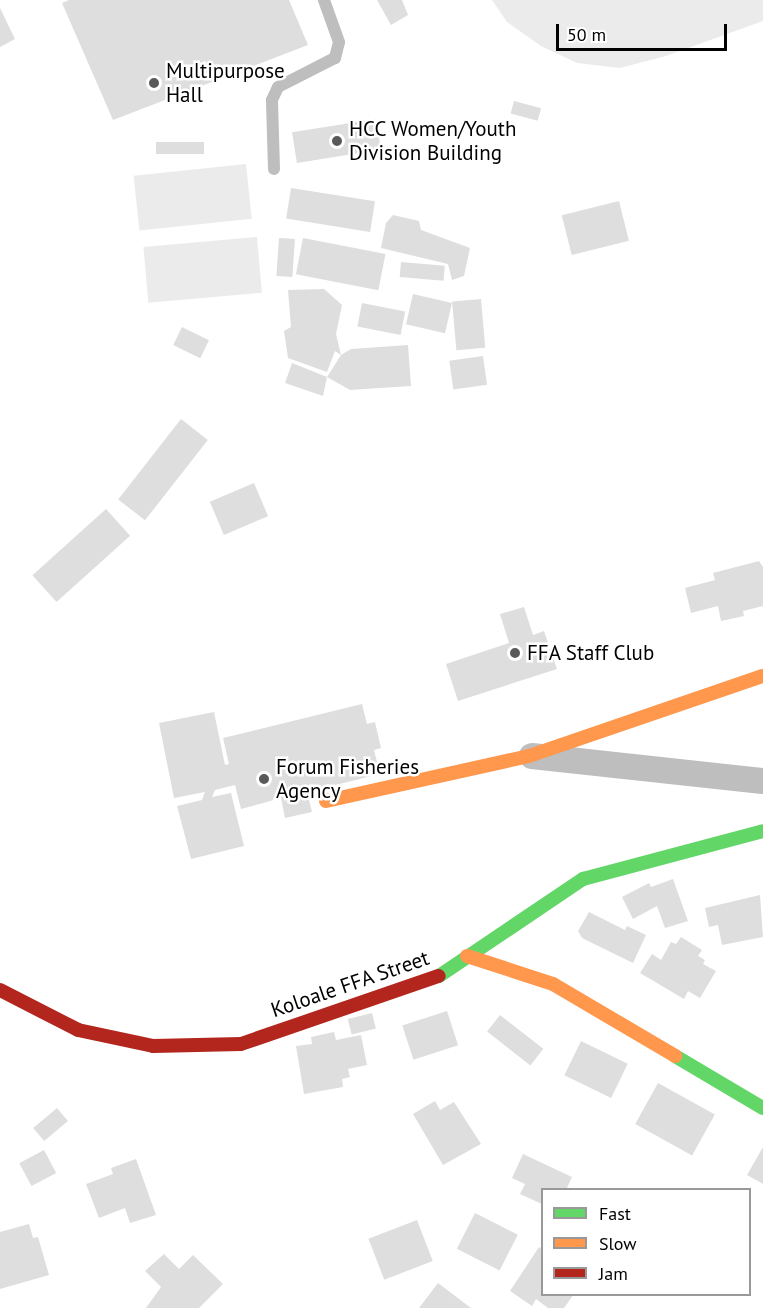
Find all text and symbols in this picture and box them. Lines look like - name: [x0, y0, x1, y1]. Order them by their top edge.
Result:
- scale bar: [559, 12, 730, 50]
- text: 50 m: [567, 23, 606, 46]
- place label: Multipurpose Hall: [166, 58, 285, 108]
- marker: Multipurpose Hall: [147, 76, 161, 90]
- place label: HCC Women/Youth Division Building: [349, 116, 518, 166]
- marker: HCC Women/Youth Division Building: [330, 134, 344, 148]
- place label: FFA Staff Club: [527, 640, 655, 666]
- marker: FFA Staff Club: [508, 646, 522, 660]
- place label: Forum Fisheries Agency: [276, 754, 419, 804]
- marker: Forum Fisheries Agency: [257, 772, 271, 786]
- street label: Koloale FFA Street: [267, 945, 433, 1023]
- legend: [541, 1188, 751, 1296]
- text: Fast: [599, 1202, 631, 1225]
- text: Slow: [599, 1232, 637, 1255]
- text: Jam: [599, 1262, 628, 1285]

